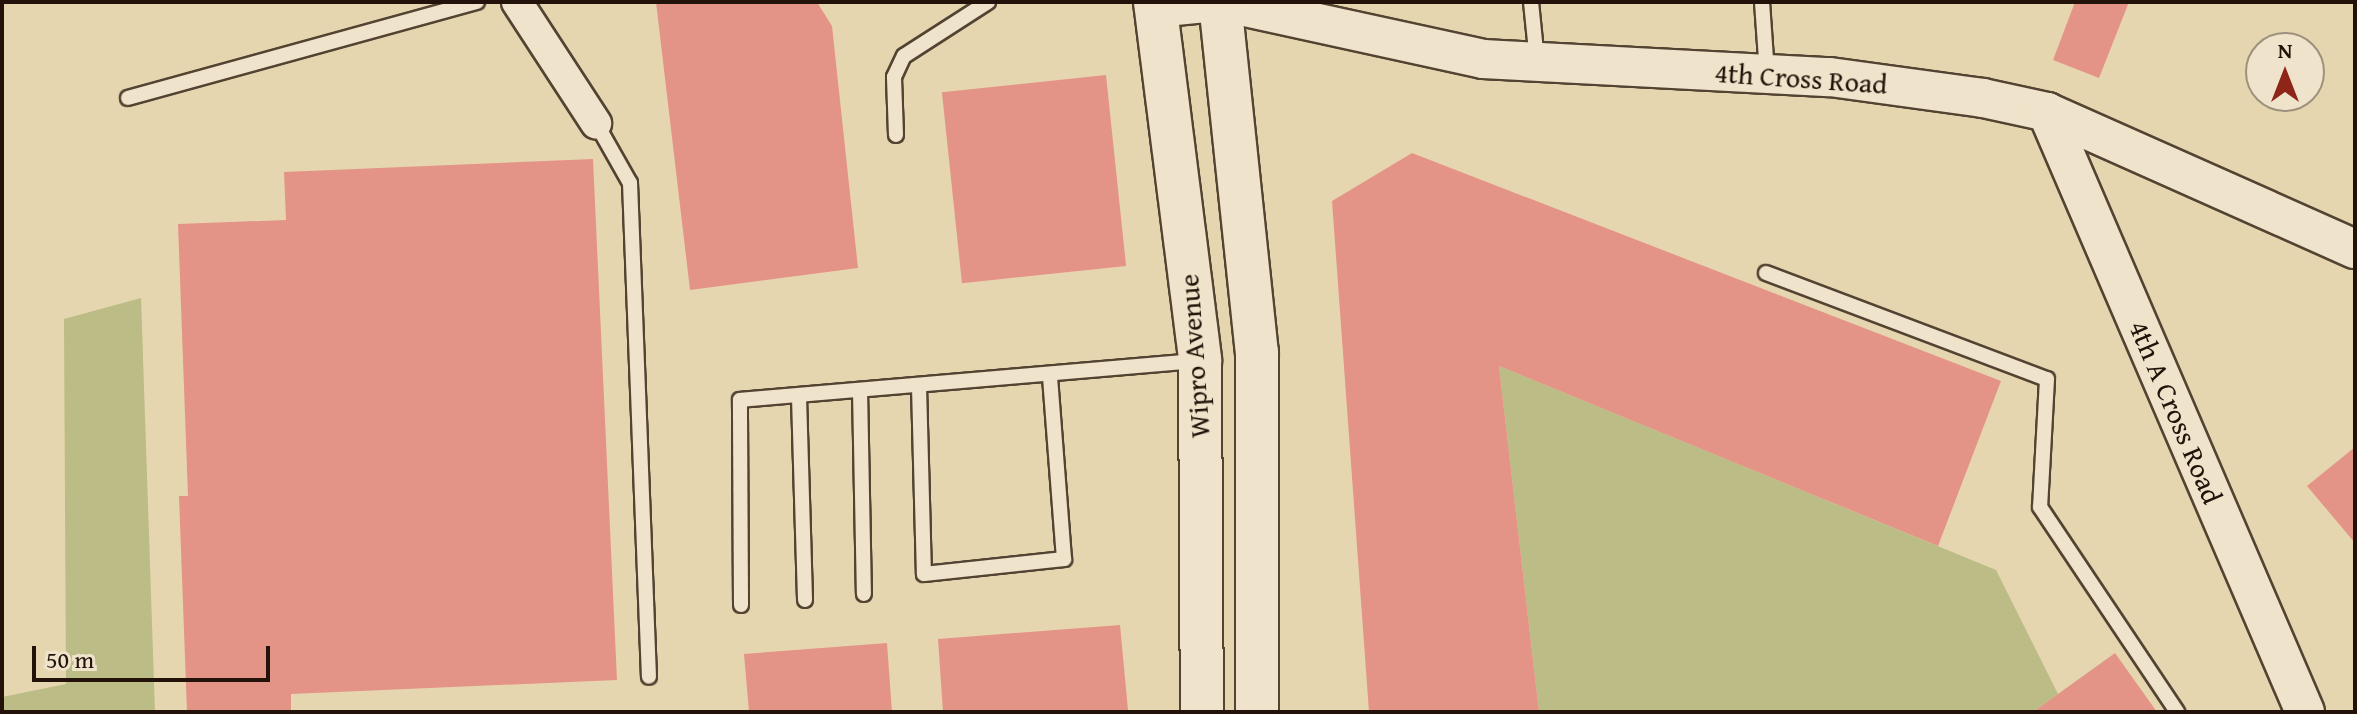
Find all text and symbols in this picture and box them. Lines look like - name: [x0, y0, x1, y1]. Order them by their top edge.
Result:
- north arrow: [2245, 32, 2325, 112]
- text: N: [2278, 34, 2292, 66]
- street label: 4th Cross Road: [1714, 55, 1888, 101]
- street label: Wipro Avenue: [1172, 273, 1216, 439]
- street label: 4th A Cross Road: [2122, 315, 2230, 509]
- scale bar: [36, 630, 274, 680]
- text: 50 m: [46, 642, 94, 677]

